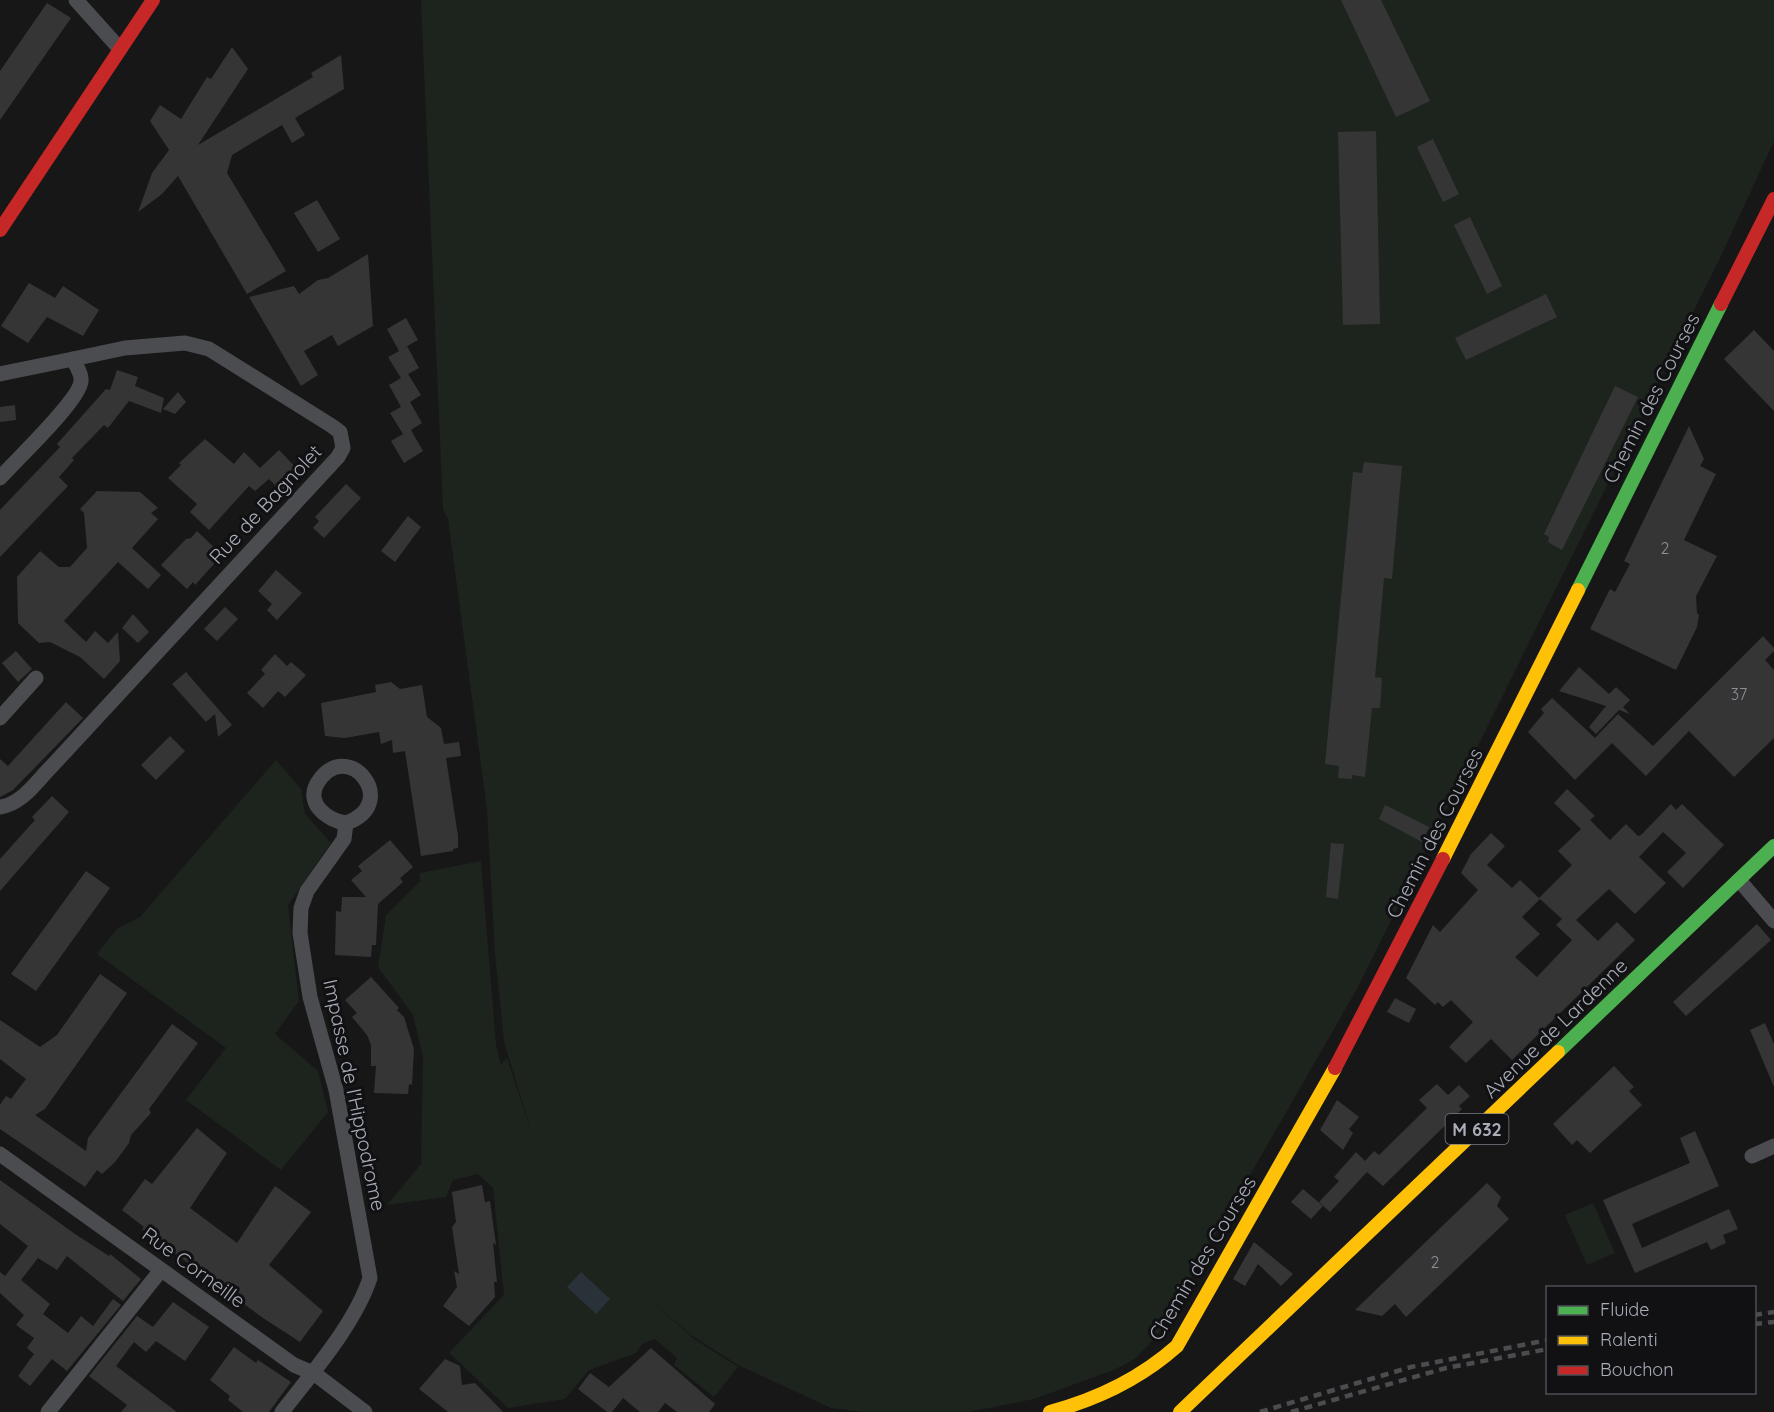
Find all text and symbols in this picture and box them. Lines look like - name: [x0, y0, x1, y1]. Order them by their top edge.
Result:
- street label: Chemin des Courses: [1597, 309, 1705, 487]
- street label: Rue de Bagnolet: [203, 439, 327, 569]
- house number: 2: [1661, 538, 1670, 558]
- house number: 37: [1731, 684, 1747, 704]
- street label: Chemin des Courses: [1380, 744, 1488, 922]
- street label: Avenue de Lardenne: [1478, 953, 1632, 1103]
- street label: Impasse de l'Hippodrome: [318, 977, 392, 1213]
- road number: M 632: [1446, 1114, 1508, 1144]
- street label: Chemin des Courses: [1143, 1171, 1261, 1345]
- street label: Rue Corneille: [137, 1221, 251, 1313]
- house number: 2: [1431, 1252, 1440, 1272]
- legend: [1546, 1286, 1756, 1394]
- text: Fluide: [1600, 1298, 1649, 1321]
- text: Ralenti: [1600, 1328, 1658, 1351]
- text: Bouchon: [1600, 1358, 1674, 1381]

